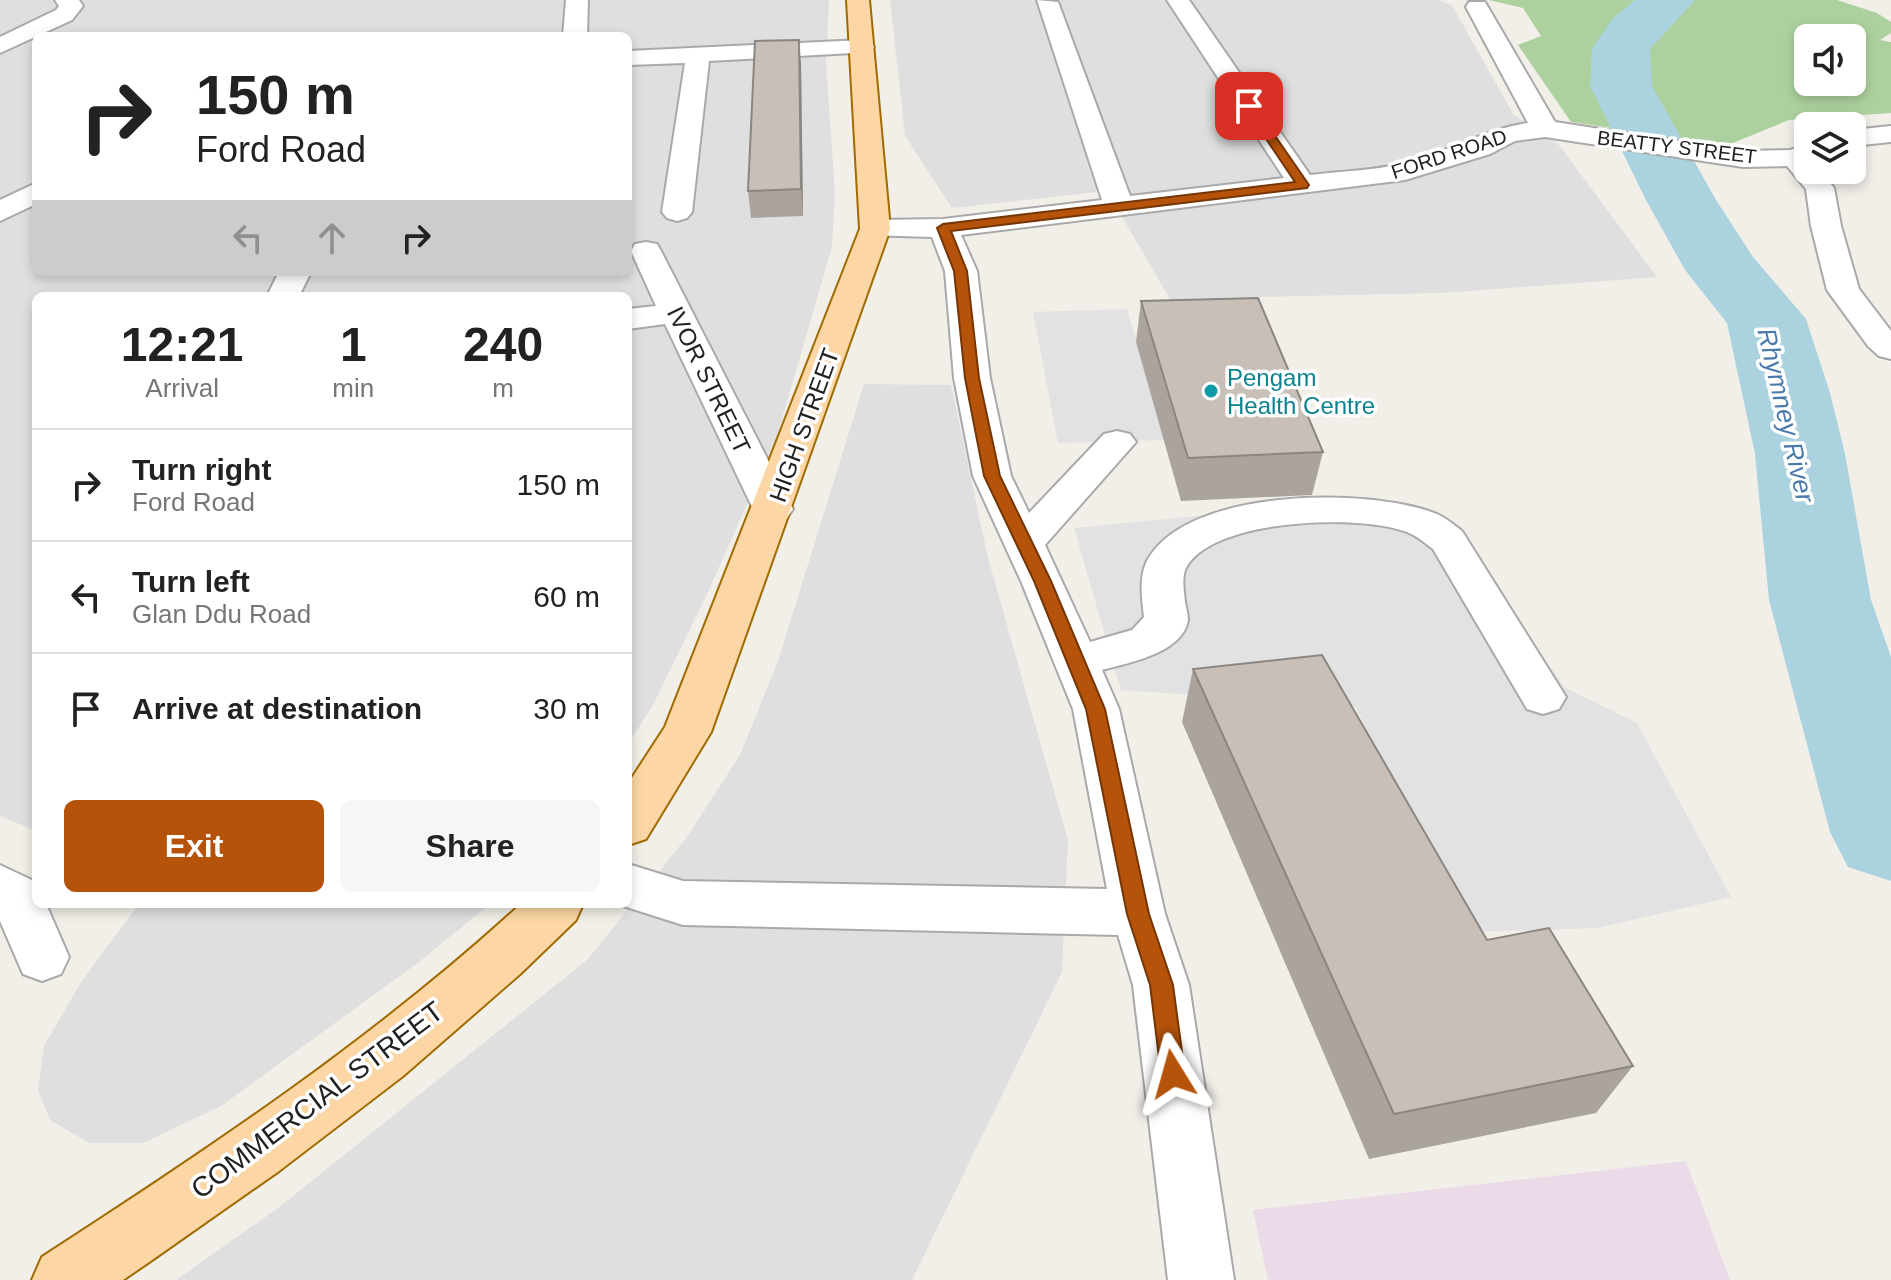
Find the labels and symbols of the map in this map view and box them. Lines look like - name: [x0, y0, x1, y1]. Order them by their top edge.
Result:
- pin: [1215, 72, 1283, 140]
- street label: FORD ROAD: [1389, 125, 1509, 183]
- street label: BEATTY STREET: [1596, 126, 1758, 168]
- street label: IVOR STREET: [662, 302, 756, 458]
- water label: Rhymney River: [1751, 325, 1821, 506]
- street label: HIGH STREET: [764, 344, 844, 505]
- place label: Pengam Health Centre: [1227, 364, 1375, 419]
- marker: Pengam Health Centre: [1202, 382, 1220, 400]
- street label: COMMERCIAL STREET: [185, 995, 449, 1205]
- position arrow: [1131, 1032, 1215, 1116]

